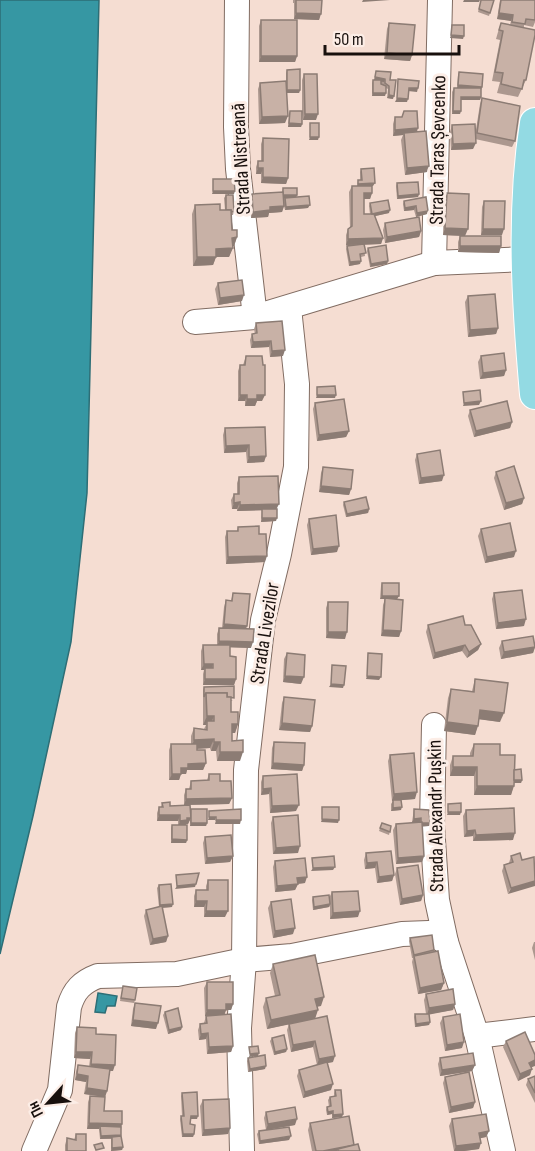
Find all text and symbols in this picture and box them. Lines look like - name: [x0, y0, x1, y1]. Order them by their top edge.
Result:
- scale bar: [325, 18, 458, 56]
- text: 50 m: [334, 29, 364, 50]
- street label: Strada Taras Șevcenko: [425, 75, 451, 225]
- street label: Strada Nistreană: [226, 103, 256, 215]
- street label: Strada Livezilor: [245, 580, 285, 686]
- street label: Strada Alexandr Pușkin: [423, 740, 449, 892]
- north arrow: [18, 1073, 78, 1133]
- text: Пн: [24, 1098, 48, 1120]

